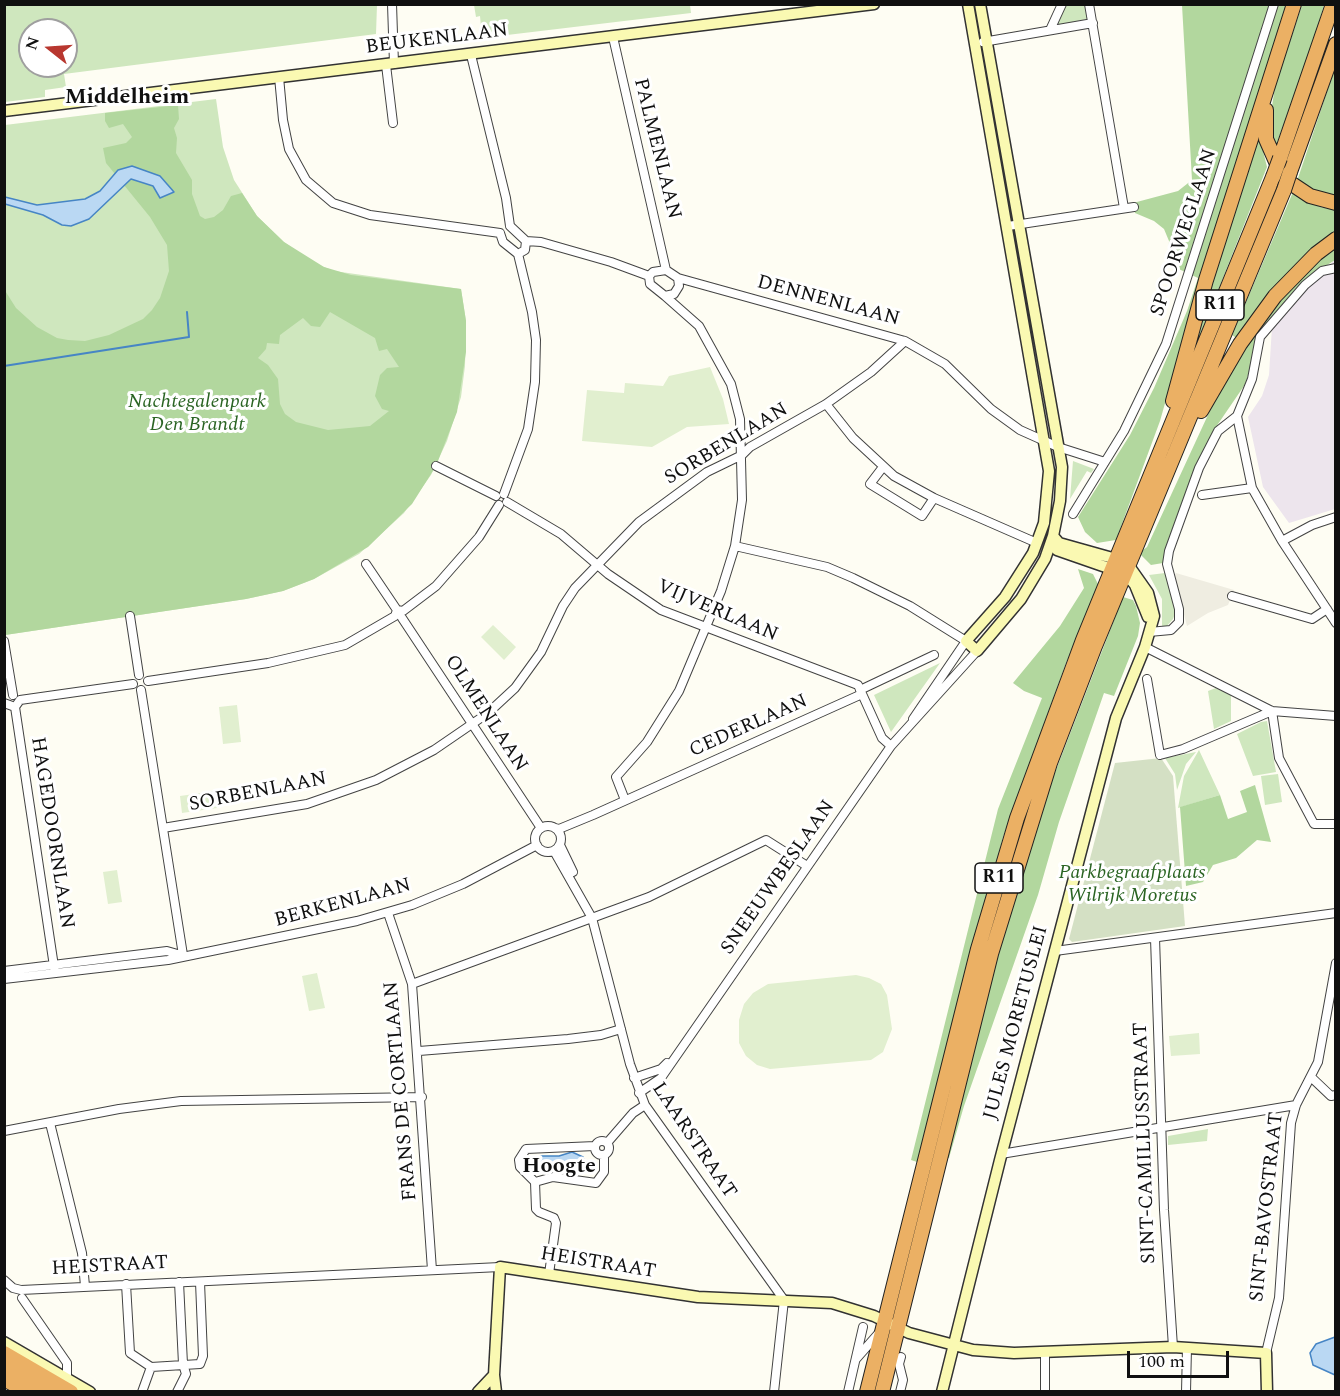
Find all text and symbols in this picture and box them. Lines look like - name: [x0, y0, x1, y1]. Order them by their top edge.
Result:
- north arrow: [18, 18, 78, 78]
- street label: BEUKENLAAN: [364, 19, 510, 61]
- text: N: [19, 34, 46, 53]
- street label: PALMENLAAN: [627, 76, 685, 222]
- district label: Middelheim: [65, 86, 189, 112]
- street label: SPOORWEGLAAN: [1147, 146, 1223, 320]
- street label: DENNENLAAN: [754, 271, 902, 333]
- road number: R11: [1196, 290, 1244, 320]
- park label: Nachtegalenpark Den Brandt: [128, 391, 266, 438]
- street label: SORBENLAAN: [661, 399, 793, 491]
- street label: VIJVERLAAN: [653, 576, 781, 648]
- street label: OLMENLAAN: [438, 651, 532, 777]
- street label: CEDERLAAN: [686, 690, 812, 764]
- street label: HAGEDOORNLAAN: [24, 735, 78, 931]
- street label: SORBENLAAN: [187, 768, 329, 818]
- street label: SNEEUWBESLAAN: [717, 796, 841, 960]
- park label: Parkbegraafplaats Wilrijk Moretus: [1059, 862, 1205, 909]
- road number: R11: [975, 863, 1023, 893]
- street label: BERKENLAAN: [272, 874, 414, 934]
- street label: JULES MORETUSLEI: [980, 923, 1054, 1123]
- street label: FRANS DE CORTLAAN: [380, 980, 424, 1202]
- street label: SINT-CAMILLUSSTRAAT: [1130, 1022, 1162, 1264]
- street label: LAARSTRAAT: [645, 1078, 741, 1204]
- street label: SINT-BAVOSTRAAT: [1246, 1111, 1290, 1303]
- district label: Hoogte: [522, 1155, 596, 1181]
- street label: HEISTRAAT: [538, 1243, 658, 1285]
- street label: HEISTRAAT: [51, 1252, 169, 1282]
- scale bar: [1130, 1339, 1232, 1377]
- text: 100 m: [1138, 1348, 1185, 1375]

